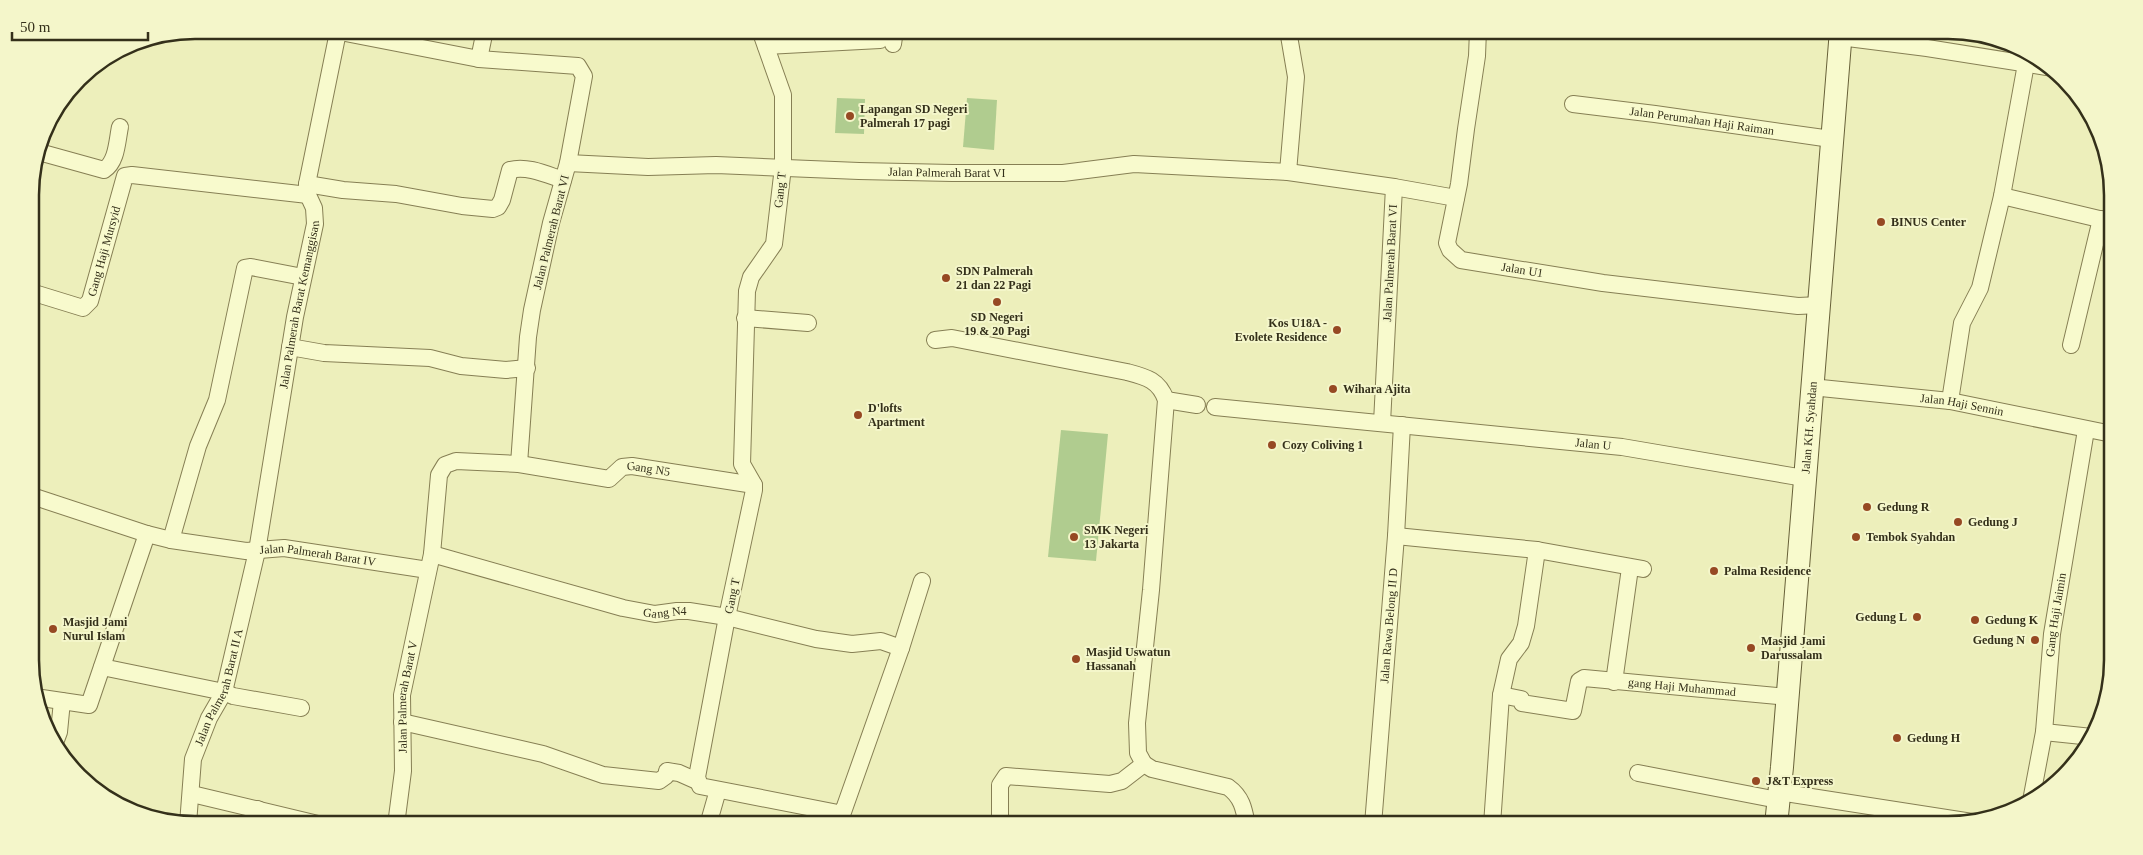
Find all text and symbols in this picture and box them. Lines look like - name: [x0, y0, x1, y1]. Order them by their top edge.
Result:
- scale bar: [12, 10, 149, 42]
- text: 50 m: [20, 19, 51, 35]
- place label: Lapangan SD Negeri Palmerah 17 pagi: [860, 102, 968, 130]
- street label: Jalan Perumahan Haji Raiman: [1629, 104, 1775, 138]
- marker: Lapangan SD Negeri Palmerah 17 pagi: [844, 110, 856, 122]
- street label: Jalan Palmerah Barat VI: [888, 165, 1005, 180]
- street label: Gang T: [771, 171, 789, 209]
- street label: Jalan Palmerah Barat VI: [530, 173, 572, 291]
- street label: Gang Haji Mursyid: [85, 204, 123, 298]
- street label: Jalan Palmerah Barat VI: [1380, 204, 1400, 322]
- place label: BINUS Center: [1891, 215, 1967, 229]
- marker: BINUS Center: [1875, 216, 1887, 228]
- street label: Jalan Palmerah Barat Kemanggisan: [276, 220, 322, 390]
- street label: Jalan U1: [1500, 260, 1544, 280]
- place label: SDN Palmerah 21 dan 22 Pagi: [956, 264, 1033, 292]
- marker: SDN Palmerah 21 dan 22 Pagi: [940, 272, 952, 284]
- marker: SD Negeri 19 & 20 Pagi: [991, 296, 1003, 308]
- place label: SD Negeri 19 & 20 Pagi: [964, 310, 1030, 338]
- place label: Kos U18A - Evolete Residence: [1235, 316, 1328, 344]
- marker: Kos U18A - Evolete Residence: [1331, 324, 1343, 336]
- street label: Jalan KH. Syahdan: [1799, 381, 1820, 474]
- place label: Wihara Ajita: [1343, 382, 1410, 396]
- marker: Wihara Ajita: [1327, 383, 1339, 395]
- street label: Jalan Haji Sennin: [1919, 391, 2005, 419]
- place label: D'lofts Apartment: [868, 401, 925, 429]
- marker: D'lofts Apartment: [852, 409, 864, 421]
- street label: Jalan U: [1574, 435, 1612, 453]
- place label: Cozy Coliving 1: [1282, 438, 1363, 452]
- marker: Cozy Coliving 1: [1266, 439, 1278, 451]
- street label: Gang N5: [626, 459, 671, 479]
- place label: Gedung R: [1877, 500, 1930, 514]
- marker: Gedung R: [1861, 501, 1873, 513]
- place label: Gedung J: [1968, 515, 2018, 529]
- marker: Gedung J: [1952, 516, 1964, 528]
- place label: SMK Negeri 13 Jakarta: [1084, 523, 1149, 551]
- place label: Tembok Syahdan: [1866, 530, 1956, 544]
- marker: SMK Negeri 13 Jakarta: [1068, 531, 1080, 543]
- marker: Tembok Syahdan: [1850, 531, 1862, 543]
- street label: Jalan Palmerah Barat IV: [259, 541, 377, 569]
- place label: Palma Residence: [1724, 564, 1812, 578]
- marker: Palma Residence: [1708, 565, 1720, 577]
- street label: Jalan Rawa Belong II D: [1377, 567, 1400, 684]
- street label: Gang Haji Jaimin: [2043, 572, 2069, 657]
- street label: Gang T: [721, 576, 743, 615]
- street label: Gang N4: [642, 604, 687, 621]
- place label: Gedung L: [1855, 610, 1907, 624]
- marker: Gedung L: [1911, 611, 1923, 623]
- place label: Gedung K: [1985, 613, 2039, 627]
- marker: Gedung K: [1969, 614, 1981, 626]
- place label: Masjid Jami Nurul Islam: [63, 615, 128, 643]
- marker: Masjid Jami Nurul Islam: [47, 623, 59, 635]
- street label: Jalan Palmerah Barat II A: [192, 627, 246, 748]
- place label: Gedung N: [1973, 633, 2025, 647]
- place label: Masjid Jami Darussalam: [1761, 634, 1826, 662]
- marker: Gedung N: [2029, 634, 2041, 646]
- street label: Jalan Palmerah Barat V: [395, 639, 420, 753]
- marker: Masjid Jami Darussalam: [1745, 642, 1757, 654]
- place label: Masjid Uswatun Hassanah: [1086, 645, 1171, 673]
- marker: Masjid Uswatun Hassanah: [1070, 653, 1082, 665]
- street label: gang Haji Muhammad: [1628, 675, 1736, 699]
- place label: Gedung H: [1907, 731, 1961, 745]
- marker: Gedung H: [1891, 732, 1903, 744]
- place label: J&T Express: [1766, 774, 1834, 788]
- marker: J&T Express: [1750, 775, 1762, 787]

